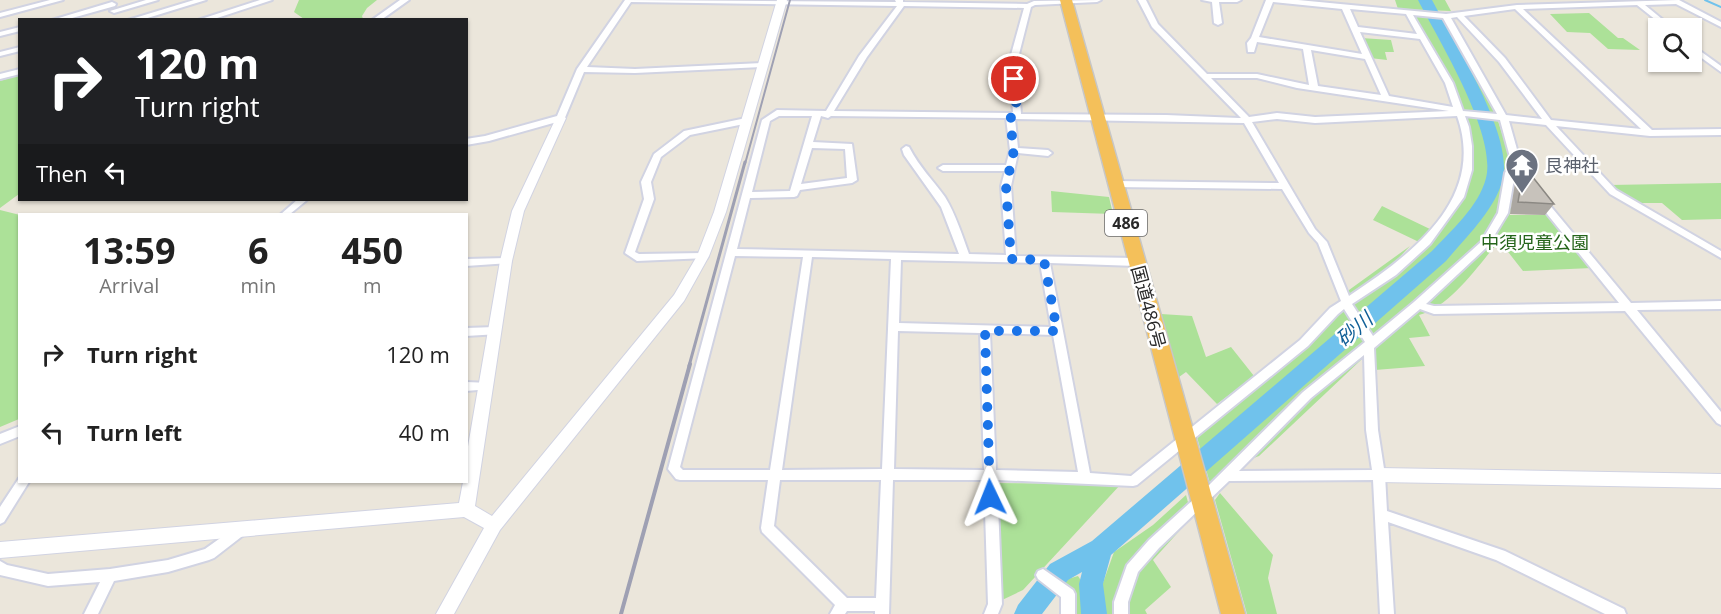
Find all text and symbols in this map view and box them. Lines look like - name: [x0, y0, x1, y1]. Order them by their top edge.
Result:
- map controls: [1648, 18, 1702, 72]
- button: search: [1648, 18, 1702, 72]
- text: 120 m: [135, 34, 259, 91]
- icon: right: [36, 42, 114, 120]
- pin: [988, 53, 1039, 104]
- icon: arrive: [997, 62, 1030, 95]
- text: Turn right: [135, 88, 260, 125]
- temple icon: 艮神社: [1504, 147, 1540, 194]
- place label: 艮神社: [1545, 153, 1599, 177]
- icon: left: [99, 156, 132, 189]
- text: Then: [36, 158, 87, 188]
- road number: 486: [1105, 210, 1147, 236]
- text: 13:59: [83, 226, 176, 275]
- text: 6: [248, 226, 269, 275]
- text: 450: [341, 226, 403, 275]
- park label: 中須児童公園: [1481, 230, 1589, 254]
- street label: 国道486号: [1126, 263, 1172, 351]
- text: Arrival: [99, 272, 159, 299]
- text: min: [240, 272, 276, 299]
- text: m: [363, 272, 381, 299]
- water label: 砂川: [1330, 304, 1379, 352]
- icon: right: [36, 338, 69, 371]
- text: Turn right: [87, 339, 198, 369]
- text: 120 m: [386, 339, 450, 369]
- icon: left: [36, 416, 69, 449]
- text: Turn left: [87, 417, 182, 447]
- text: 40 m: [399, 417, 450, 447]
- position arrow: [958, 465, 1022, 529]

